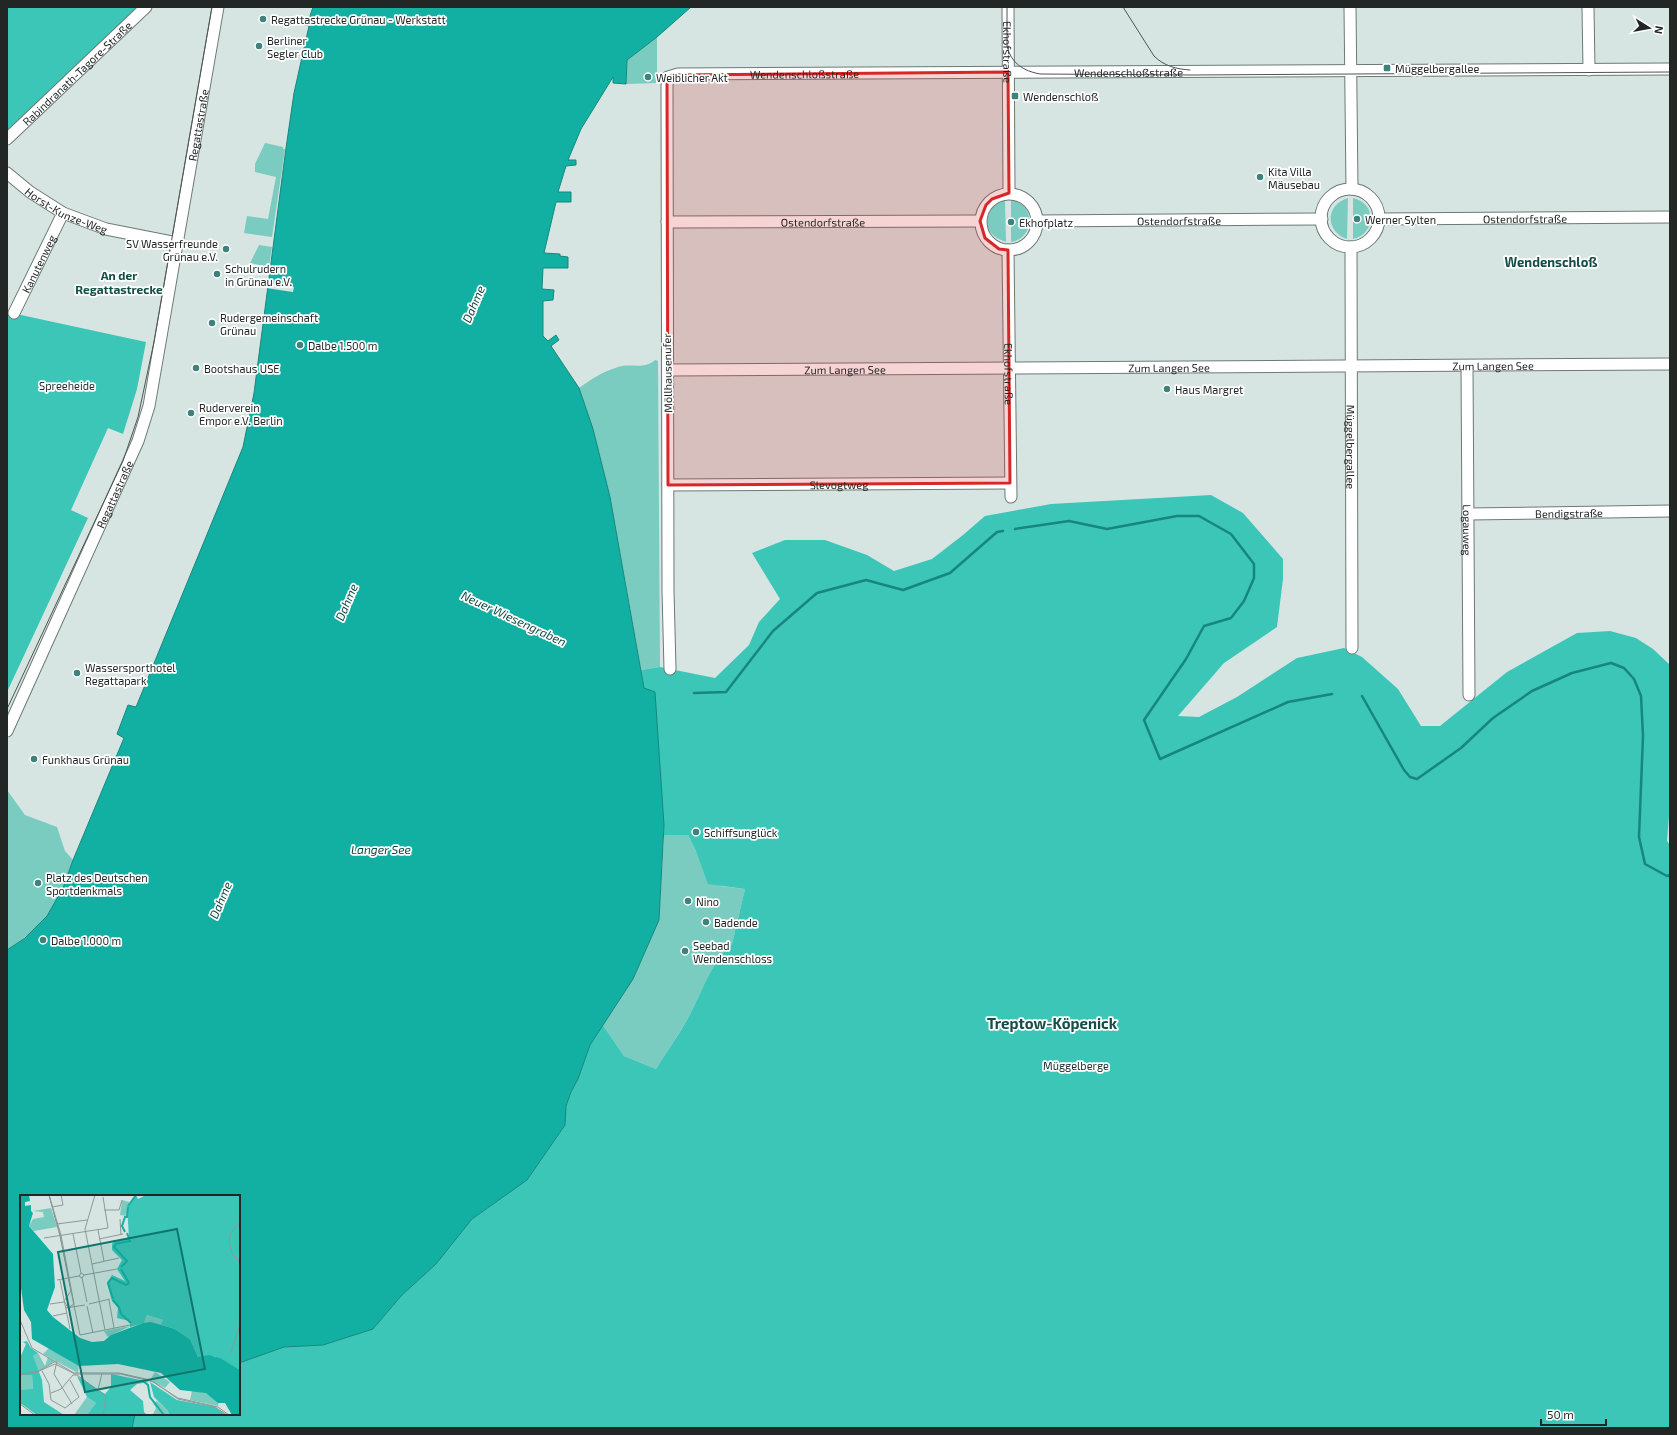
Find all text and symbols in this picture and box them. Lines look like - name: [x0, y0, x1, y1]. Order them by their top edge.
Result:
- north arrow: [1629, 8, 1669, 48]
- place label: Regattastrecke Grünau - Werkstatt: [271, 13, 446, 26]
- marker: Regattastrecke Grünau - Werkstatt: [258, 14, 268, 24]
- street label: Rabindranath-Tagore-Straße: [19, 18, 134, 128]
- street label: Ekhofstraße: [1002, 21, 1015, 83]
- text: N: [1652, 25, 1666, 35]
- place label: Berliner Segler Club: [267, 34, 323, 60]
- marker: Berliner Segler Club: [254, 41, 264, 51]
- place label: Müggelbergallee: [1395, 62, 1479, 75]
- marker: Müggelbergallee: [1382, 63, 1392, 73]
- street label: Wendenschloßstraße: [1074, 65, 1183, 79]
- street label: Wendenschloßstraße: [750, 67, 859, 80]
- place label: Weiblicher Akt: [656, 71, 728, 84]
- marker: Weiblicher Akt: [643, 72, 653, 82]
- street label: Regattastraße: [185, 88, 210, 162]
- place label: Wendenschloß: [1023, 90, 1099, 103]
- marker: Wendenschloß: [1010, 91, 1020, 101]
- place label: Kita Villa Mäusebau: [1268, 165, 1320, 191]
- marker: Kita Villa Mäusebau: [1255, 172, 1265, 182]
- street label: Horst-Kunze-Weg: [23, 184, 110, 236]
- street label: Ostendorfstraße: [1483, 211, 1567, 225]
- street label: Ostendorfstraße: [1137, 213, 1221, 227]
- place label: Werner Sylten: [1365, 213, 1436, 226]
- marker: Werner Sylten: [1352, 214, 1362, 224]
- street label: Ostendorfstraße: [781, 215, 865, 228]
- place label: Ekhofplatz: [1019, 216, 1073, 229]
- marker: Ekhofplatz: [1006, 217, 1016, 227]
- street label: Kanutenweg: [19, 233, 58, 295]
- place label: SV Wasserfreunde Grünau e.V.: [126, 237, 218, 263]
- marker: SV Wasserfreunde Grünau e.V.: [221, 244, 231, 254]
- district label: Wendenschloß: [1505, 254, 1597, 270]
- place label: Schulrudern in Grünau e.V.: [225, 262, 292, 288]
- district label: An der Regattastrecke: [75, 268, 163, 296]
- marker: Schulrudern in Grünau e.V.: [212, 269, 222, 279]
- water label: Dahme: [459, 283, 487, 325]
- place label: Rudergemeinschaft Grünau: [220, 311, 318, 337]
- marker: Rudergemeinschaft Grünau: [207, 318, 217, 328]
- street label: Möllhausenufer: [660, 332, 674, 413]
- place label: Dalbe 1.500 m: [308, 339, 377, 352]
- marker: Dalbe 1.500 m: [295, 340, 305, 350]
- street label: Ekhofstraße: [1003, 343, 1016, 405]
- street label: Zum Langen See: [1452, 358, 1534, 372]
- street label: Zum Langen See: [1128, 360, 1210, 374]
- place label: Bootshaus USE: [204, 362, 279, 375]
- street label: Zum Langen See: [804, 362, 886, 376]
- marker: Bootshaus USE: [191, 363, 201, 373]
- park label: Spreeheide: [39, 379, 95, 392]
- place label: Haus Margret: [1175, 383, 1243, 396]
- marker: Haus Margret: [1162, 384, 1172, 394]
- place label: Ruderverein Empor e.V. Berlin: [199, 401, 283, 427]
- street label: Müggelbergallee: [1345, 405, 1358, 489]
- marker: Ruderverein Empor e.V. Berlin: [186, 408, 196, 418]
- street label: Regattastraße: [93, 458, 135, 530]
- street label: Slevogtweg: [810, 477, 868, 491]
- street label: Logauweg: [1461, 504, 1475, 556]
- street label: Bendigstraße: [1535, 505, 1603, 520]
- water label: Dahme: [332, 581, 360, 623]
- water label: Neuer Wiesengraben: [459, 588, 569, 648]
- place label: Wassersporthotel Regattapark: [85, 661, 176, 687]
- marker: Wassersporthotel Regattapark: [72, 668, 82, 678]
- place label: Funkhaus Grünau: [42, 753, 129, 766]
- marker: Funkhaus Grünau: [29, 754, 39, 764]
- place label: Schiffsunglück: [704, 826, 778, 839]
- marker: Schiffsunglück: [691, 827, 701, 837]
- water label: Langer See: [351, 842, 412, 856]
- place label: Platz des Deutschen Sportdenkmals: [46, 871, 148, 897]
- marker: Platz des Deutschen Sportdenkmals: [33, 878, 43, 888]
- water label: Dahme: [206, 879, 234, 921]
- place label: Nino: [696, 895, 719, 908]
- marker: Nino: [683, 896, 693, 906]
- place label: Badende: [714, 916, 758, 929]
- marker: Badende: [701, 917, 711, 927]
- place label: Dalbe 1.000 m: [51, 934, 121, 947]
- marker: Dalbe 1.000 m: [38, 935, 48, 945]
- place label: Seebad Wendenschloss: [693, 939, 773, 965]
- marker: Seebad Wendenschloss: [680, 946, 690, 956]
- district label: Treptow-Köpenick: [987, 1014, 1118, 1032]
- park label: Müggelberge: [1043, 1059, 1109, 1072]
- inset map: [20, 1195, 240, 1415]
- scale bar: [1541, 1401, 1606, 1427]
- text: 50 m: [1547, 1407, 1574, 1421]

